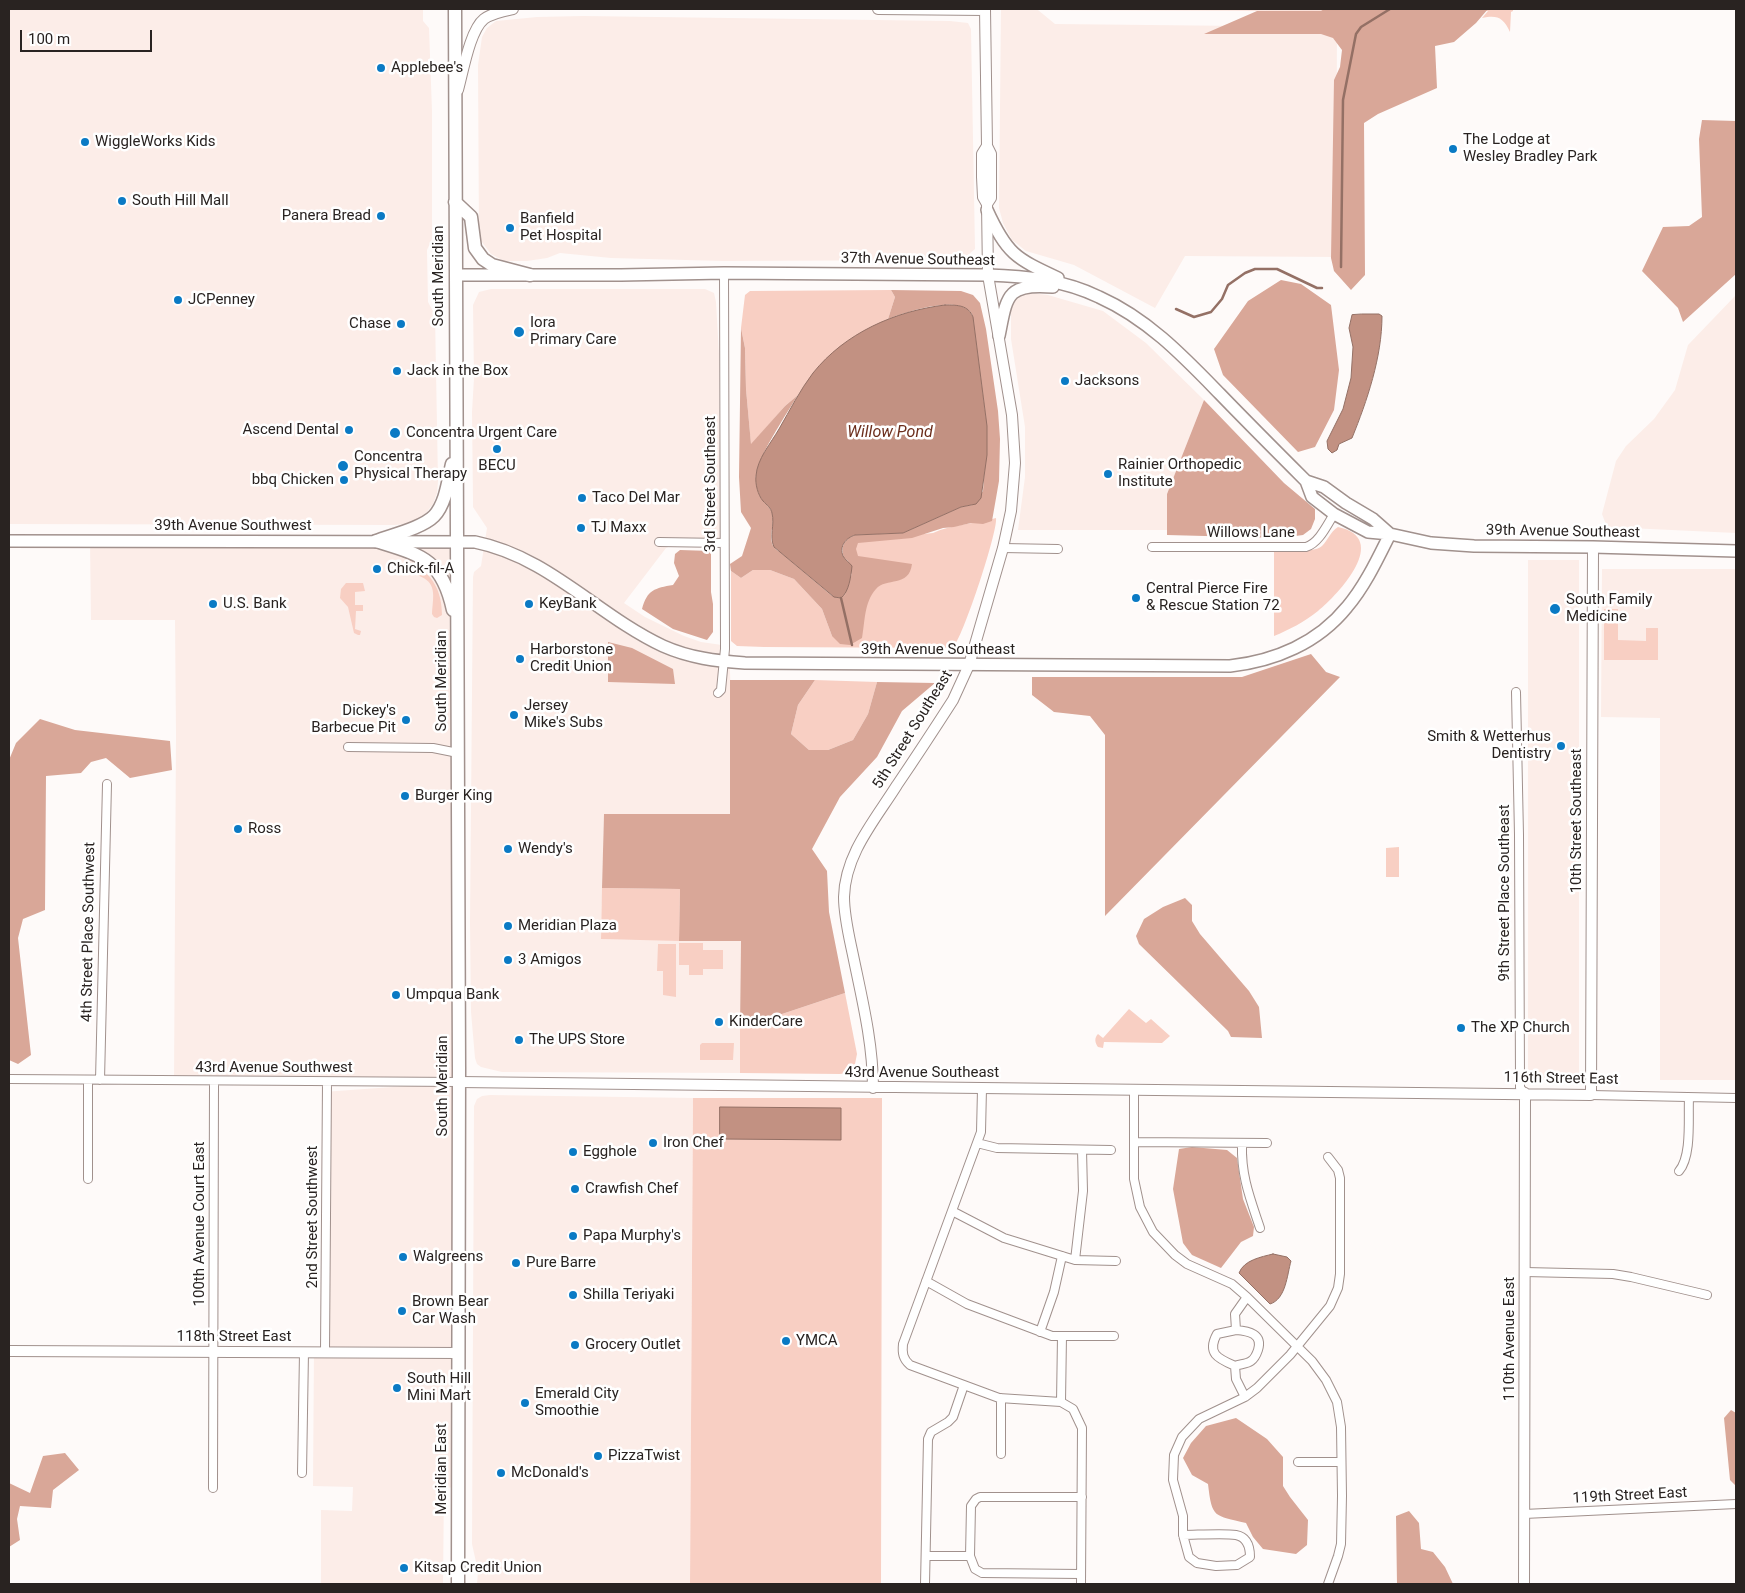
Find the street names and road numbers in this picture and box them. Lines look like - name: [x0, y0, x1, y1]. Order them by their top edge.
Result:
- street label: South Meridian: [430, 226, 448, 326]
- street label: 37th Avenue Southeast: [841, 250, 995, 270]
- street label: 3rd Street Southeast: [702, 416, 720, 552]
- street label: 39th Avenue Southwest: [154, 517, 312, 535]
- street label: 39th Avenue Southeast: [1486, 522, 1640, 542]
- street label: Willows Lane: [1207, 524, 1295, 542]
- street label: South Meridian: [433, 631, 451, 731]
- street label: 39th Avenue Southeast: [861, 641, 1015, 659]
- street label: 5th Street Southeast: [869, 667, 957, 793]
- street label: 10th Street Southeast: [1568, 749, 1586, 893]
- street label: 9th Street Place Southeast: [1496, 804, 1514, 982]
- street label: 4th Street Place Southwest: [78, 842, 100, 1022]
- street label: South Meridian: [434, 1036, 452, 1136]
- street label: 43rd Avenue Southwest: [195, 1059, 353, 1077]
- street label: 43rd Avenue Southeast: [845, 1064, 999, 1082]
- street label: 116th Street East: [1503, 1069, 1619, 1089]
- street label: 100th Avenue Court East: [191, 1142, 209, 1306]
- street label: 2nd Street Southwest: [304, 1146, 322, 1288]
- street label: 110th Avenue East: [1501, 1277, 1519, 1401]
- street label: 118th Street East: [177, 1328, 291, 1346]
- street label: Meridian East: [433, 1423, 451, 1515]
- street label: 119th Street East: [1572, 1484, 1688, 1508]

